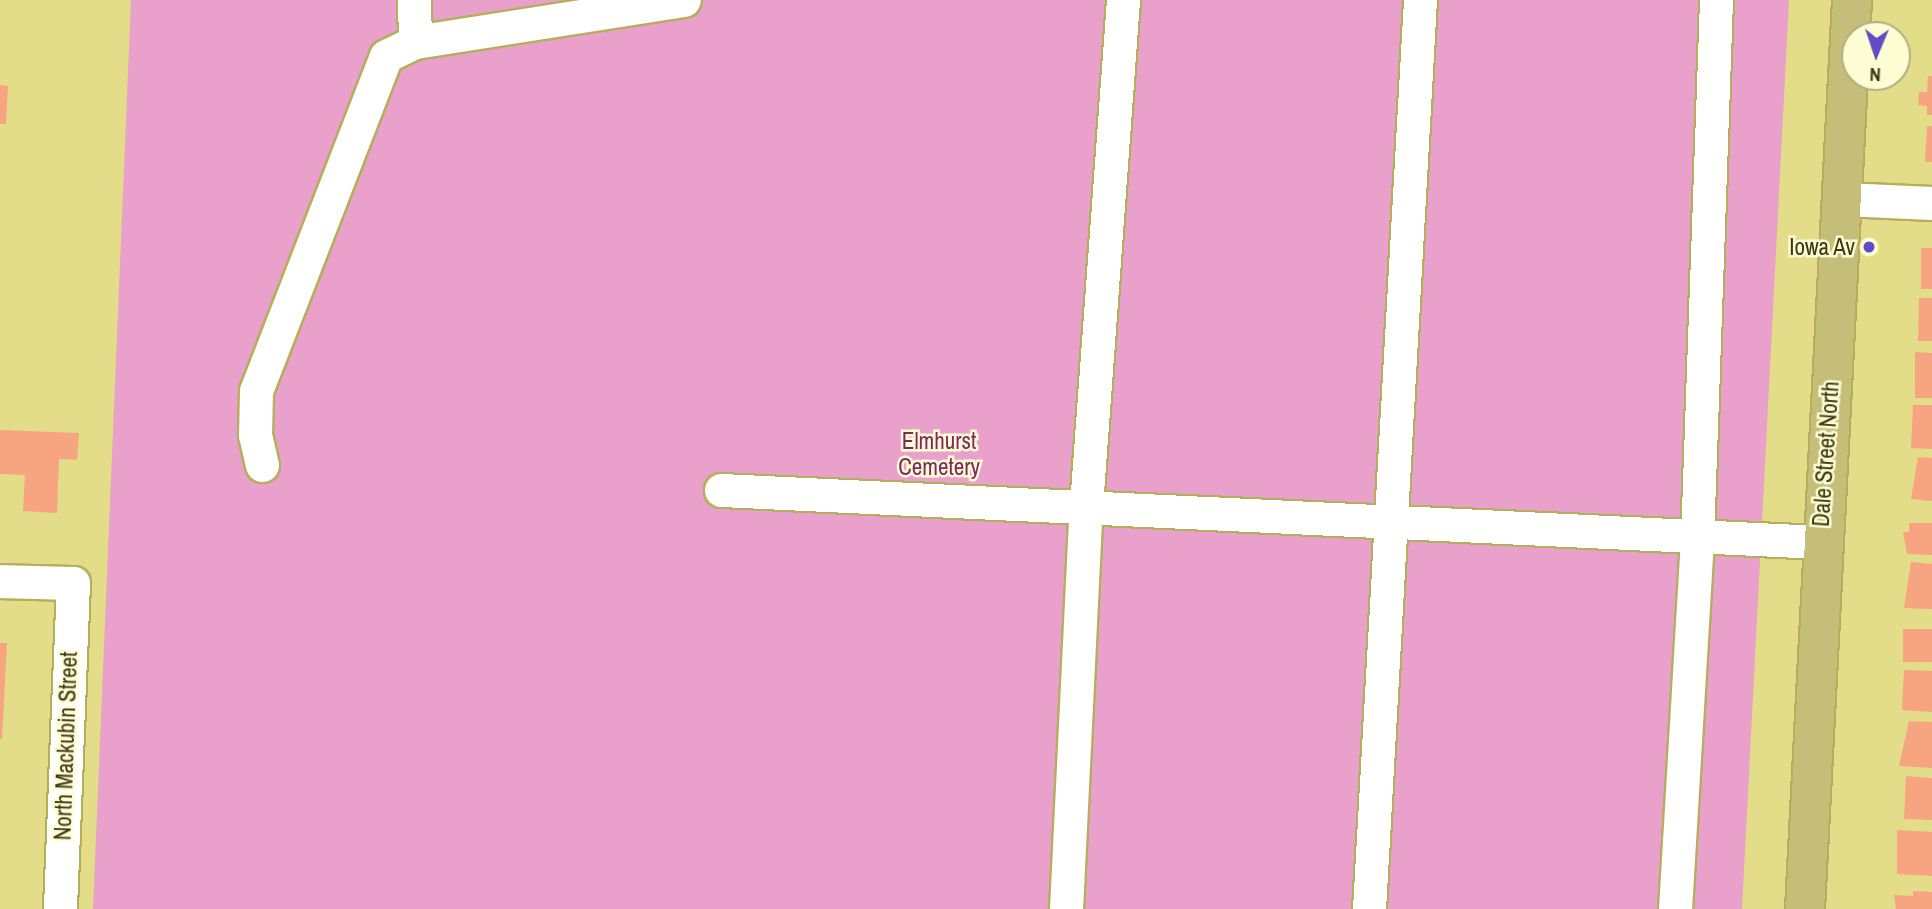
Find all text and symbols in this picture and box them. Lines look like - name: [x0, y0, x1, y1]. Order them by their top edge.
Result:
- north arrow: [1841, 21, 1911, 91]
- text: N: [1869, 62, 1881, 88]
- place label: Iowa Av: [1788, 233, 1855, 261]
- marker: Iowa Av: [1861, 239, 1877, 255]
- street label: Dale Street North: [1807, 380, 1845, 528]
- park label: Elmhurst Cemetery: [898, 427, 980, 481]
- street label: North Mackubin Street: [49, 651, 83, 841]

